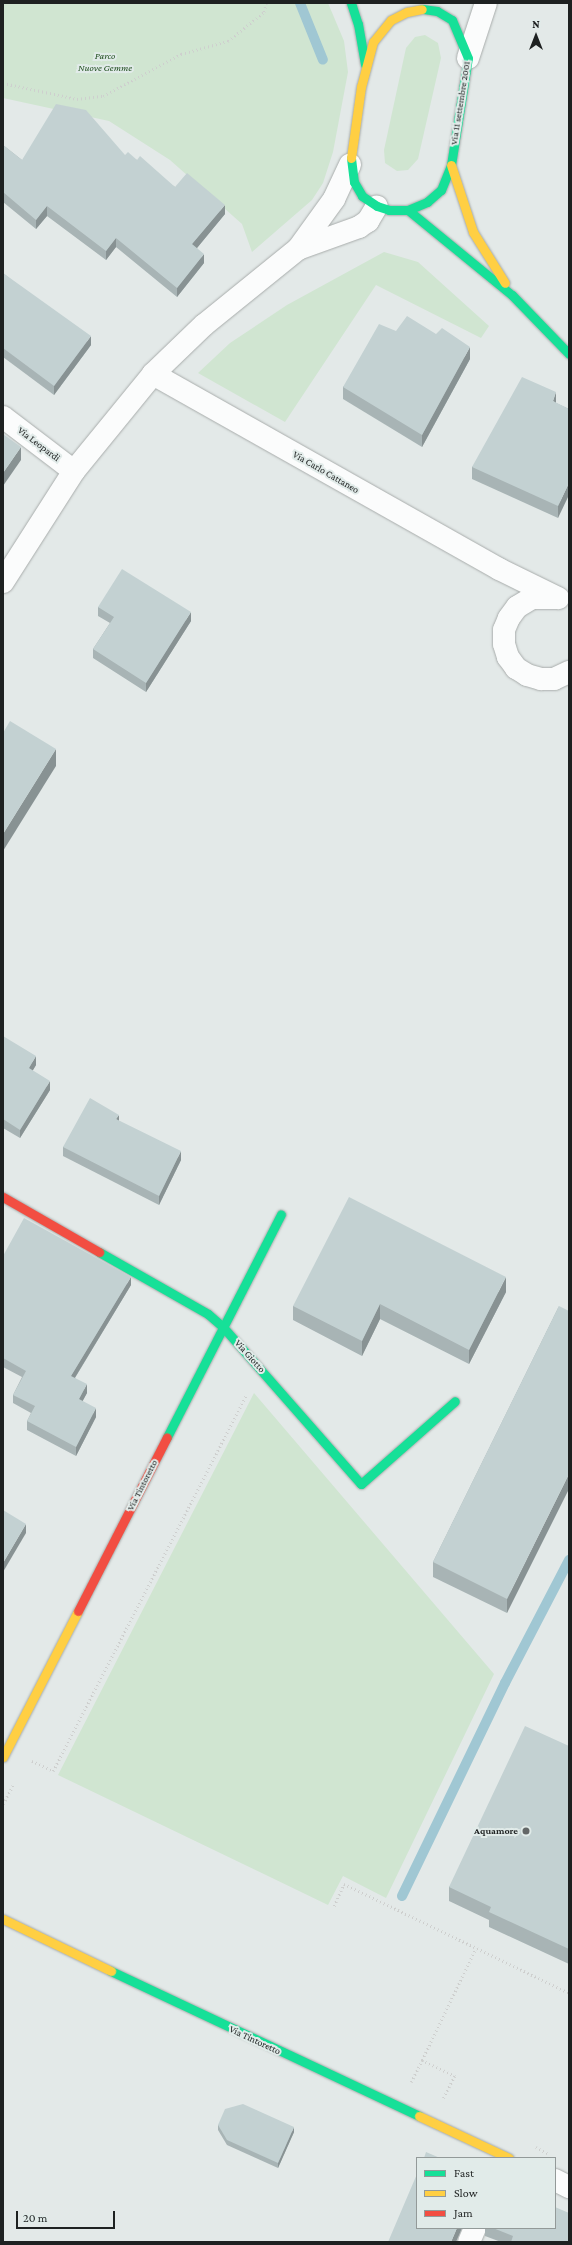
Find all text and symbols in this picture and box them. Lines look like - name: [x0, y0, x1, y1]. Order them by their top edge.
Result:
- north arrow: [516, 16, 556, 56]
- text: N: [532, 18, 540, 30]
- park label: Parco Nuove Gemme: [78, 49, 132, 72]
- street label: Via 11 settembre 2001: [447, 60, 473, 146]
- street label: Via Leopardi: [15, 424, 63, 464]
- street label: Via Carlo Cattaneo: [291, 448, 361, 496]
- street label: Via Giotto: [232, 1337, 268, 1375]
- street label: Via Tintoretto: [124, 1458, 160, 1512]
- place label: Aquamore: [474, 1825, 518, 1837]
- marker: Aquamore: [521, 1826, 531, 1836]
- street label: Via Tintoretto: [227, 2023, 283, 2057]
- legend: [416, 2157, 556, 2229]
- text: Fast: [454, 2166, 474, 2180]
- text: Slow: [454, 2186, 478, 2200]
- scale bar: [18, 2203, 117, 2229]
- text: Jam: [454, 2206, 473, 2220]
- text: 20 m: [23, 2211, 47, 2225]

